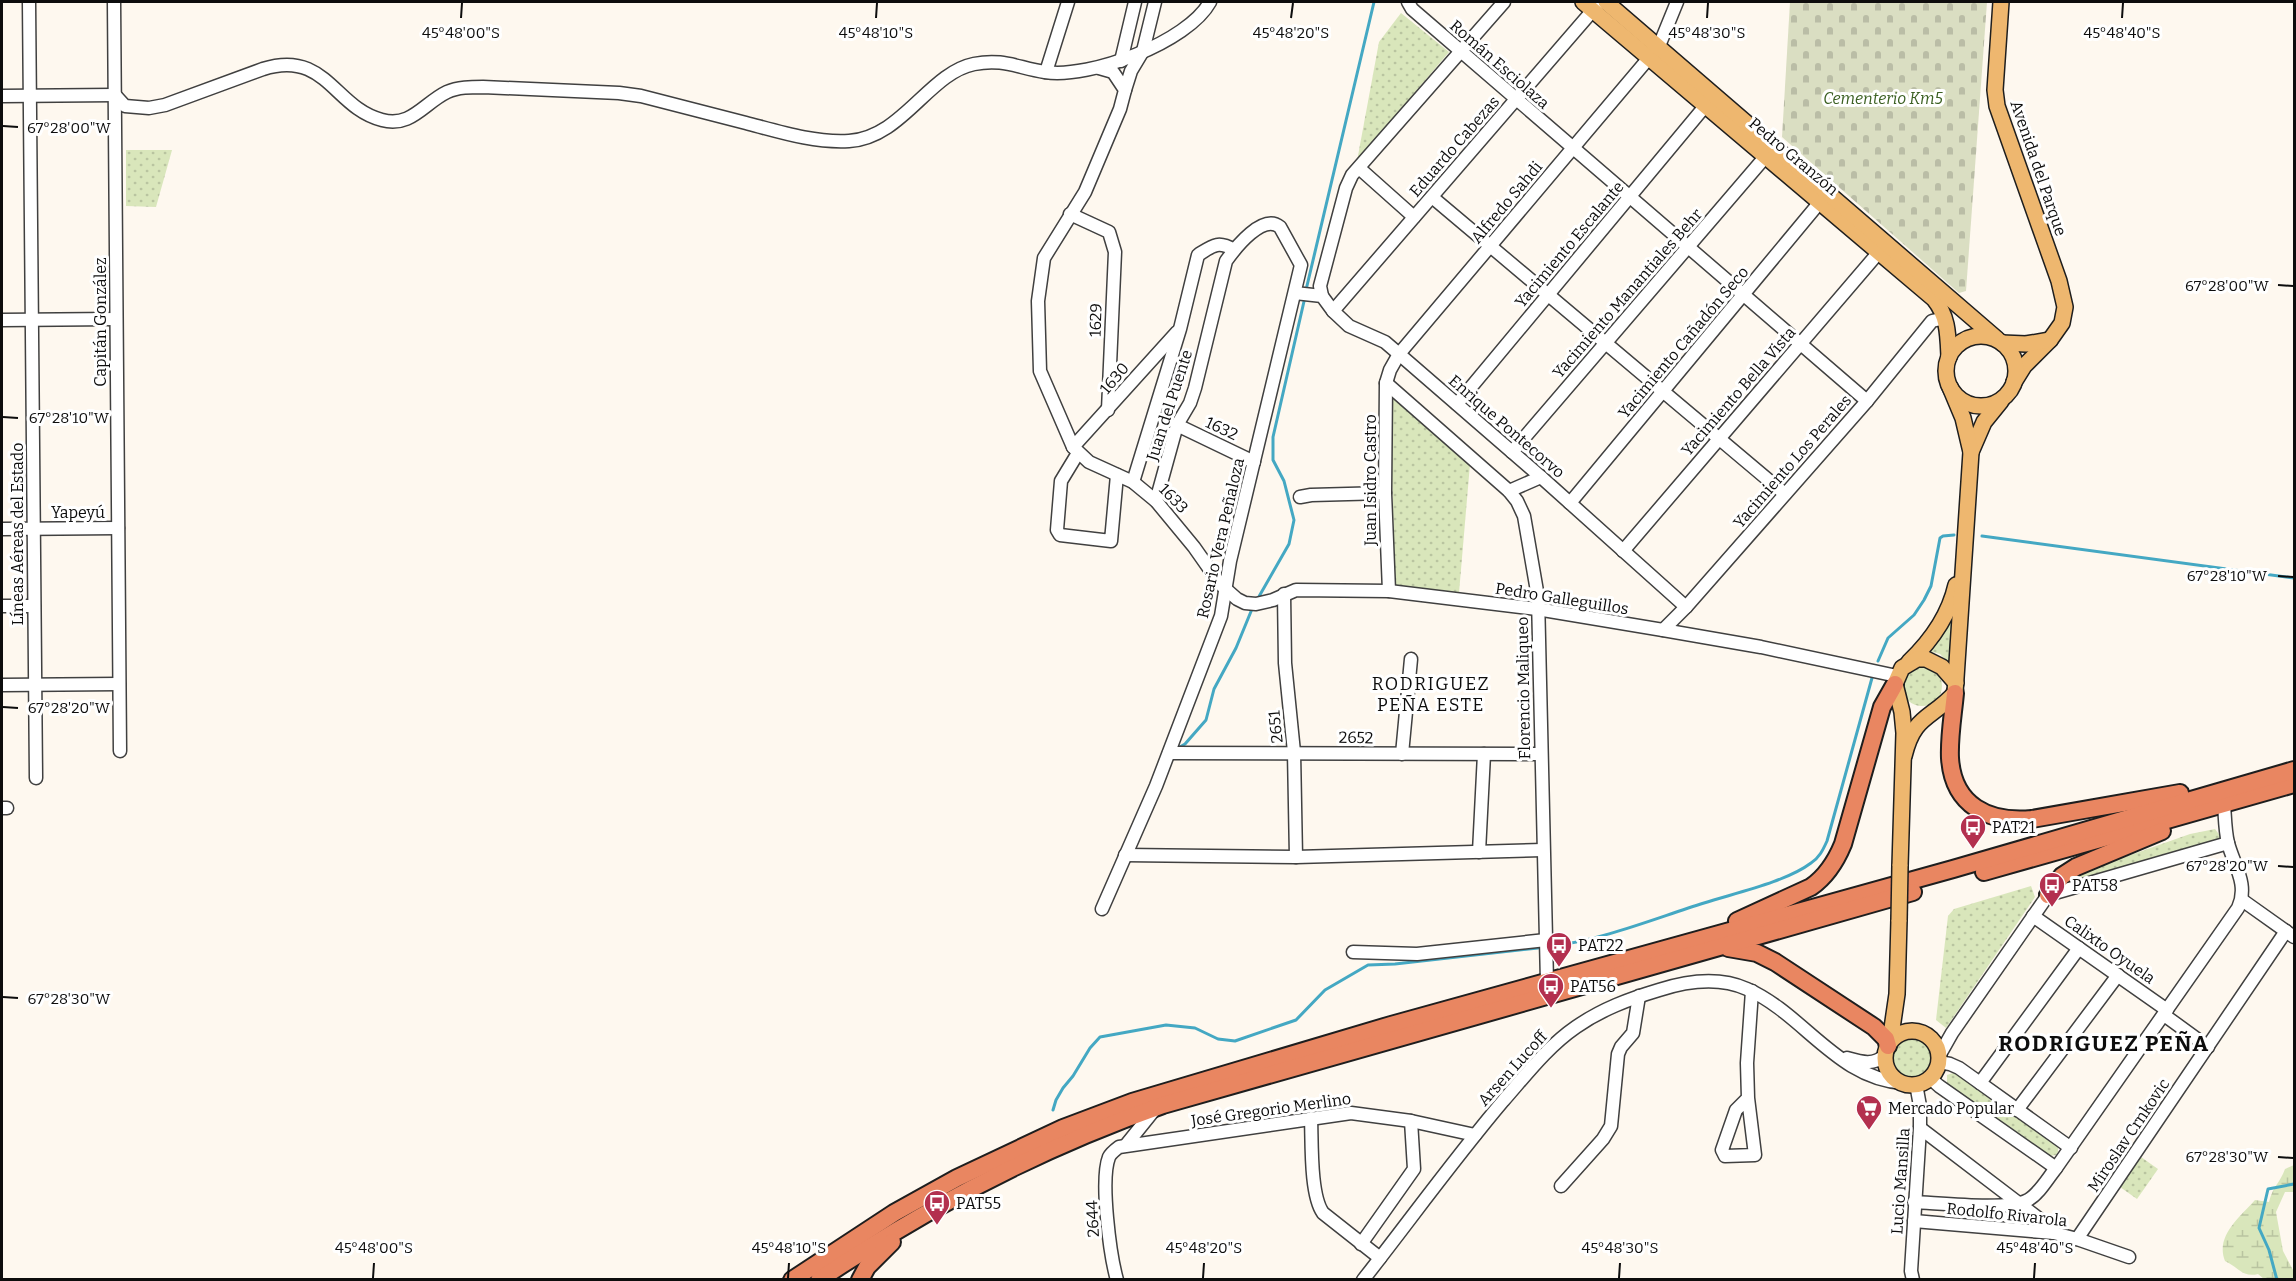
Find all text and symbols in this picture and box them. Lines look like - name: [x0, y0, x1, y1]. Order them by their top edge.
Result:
- street label: Román Esciolaza: [1446, 16, 1553, 113]
- text: 45°48'00"S: [422, 24, 500, 42]
- text: 45°48'10"S: [839, 24, 913, 42]
- text: 45°48'20"S: [1253, 24, 1329, 42]
- text: 45°48'30"S: [1669, 24, 1745, 42]
- text: 45°48'40"S: [2083, 24, 2161, 42]
- park label: Cementerio Km5: [1823, 89, 1943, 108]
- street label: Eduardo Cabezas: [1405, 92, 1503, 201]
- street label: Avenida del Parque: [2006, 98, 2071, 238]
- street label: Pedro Granzón: [1745, 113, 1842, 199]
- text: 67°28'00"W: [27, 119, 112, 137]
- street label: Alfredo Sahdi: [1467, 157, 1546, 247]
- street label: Yacimiento Escalante: [1511, 177, 1628, 311]
- street label: Yacimiento Manantiales Behr: [1549, 205, 1706, 382]
- street label: Capitán González: [91, 257, 110, 387]
- street label: Yacimiento Cañadón Seco: [1614, 263, 1752, 422]
- text: 67°28'00"W: [2185, 277, 2270, 295]
- street label: 1629: [1085, 303, 1106, 337]
- street label: Yacimiento Bella Vista: [1677, 323, 1800, 460]
- street label: Juan del Puente: [1142, 347, 1196, 464]
- street label: 1630: [1096, 359, 1133, 398]
- street label: Enrique Pontecorvo: [1445, 371, 1568, 482]
- street label: Yacimiento Los Perales: [1729, 391, 1855, 532]
- text: 67°28'10"W: [29, 409, 110, 427]
- street label: 1632: [1203, 413, 1241, 444]
- street label: Juan Isidro Castro: [1361, 414, 1380, 547]
- street label: Líneas Aéreas del Estado: [8, 442, 27, 626]
- street label: Rosario Vera Peñaloza: [1193, 456, 1248, 620]
- street label: 1633: [1155, 480, 1192, 517]
- street label: Yapeyú: [51, 503, 105, 522]
- text: 67°28'10"W: [2187, 567, 2268, 585]
- street label: Pedro Galleguillos: [1494, 579, 1630, 618]
- street label: Florencio Maliqueo: [1513, 617, 1534, 759]
- district label: RODRIGUEZ PEÑA ESTE: [1372, 673, 1490, 716]
- text: 67°28'20"W: [28, 699, 111, 717]
- street label: 2651: [1264, 709, 1287, 744]
- street label: 2652: [1338, 728, 1374, 747]
- bus stop icon: PAT21: [1958, 812, 1988, 850]
- place label: PAT21: [1992, 818, 2036, 837]
- text: 67°28'20"W: [2186, 857, 2269, 875]
- bus stop icon: PAT58: [2037, 870, 2067, 908]
- place label: PAT58: [2072, 876, 2118, 895]
- street label: Calixto Oyuela: [2061, 911, 2159, 988]
- bus stop icon: PAT22: [1544, 930, 1574, 968]
- place label: PAT22: [1578, 936, 1623, 955]
- bus stop icon: PAT56: [1536, 971, 1566, 1009]
- place label: PAT56: [1570, 977, 1616, 996]
- text: 67°28'30"W: [28, 990, 111, 1008]
- street label: Arsen Lucoff: [1474, 1026, 1552, 1110]
- district label: RODRIGUEZ PEÑA: [1998, 1030, 2210, 1057]
- street label: Miroslav Crnkovic: [2083, 1075, 2173, 1196]
- street label: José Gregorio Merlino: [1189, 1089, 1352, 1130]
- supermarket icon: Mercado Popular: [1854, 1093, 1884, 1131]
- place label: Mercado Popular: [1888, 1099, 2014, 1118]
- street label: Lucio Mansilla: [1887, 1127, 1914, 1235]
- text: 67°28'30"W: [2186, 1148, 2269, 1166]
- bus stop icon: PAT55: [922, 1188, 952, 1226]
- place label: PAT55: [956, 1194, 1001, 1213]
- street label: 2644: [1082, 1199, 1103, 1238]
- street label: Rodolfo Rivarola: [1946, 1199, 2068, 1230]
- text: 45°48'00"S: [335, 1239, 413, 1257]
- text: 45°48'10"S: [752, 1239, 826, 1257]
- text: 45°48'20"S: [1166, 1239, 1242, 1257]
- text: 45°48'30"S: [1582, 1239, 1658, 1257]
- text: 45°48'40"S: [1996, 1239, 2074, 1257]

